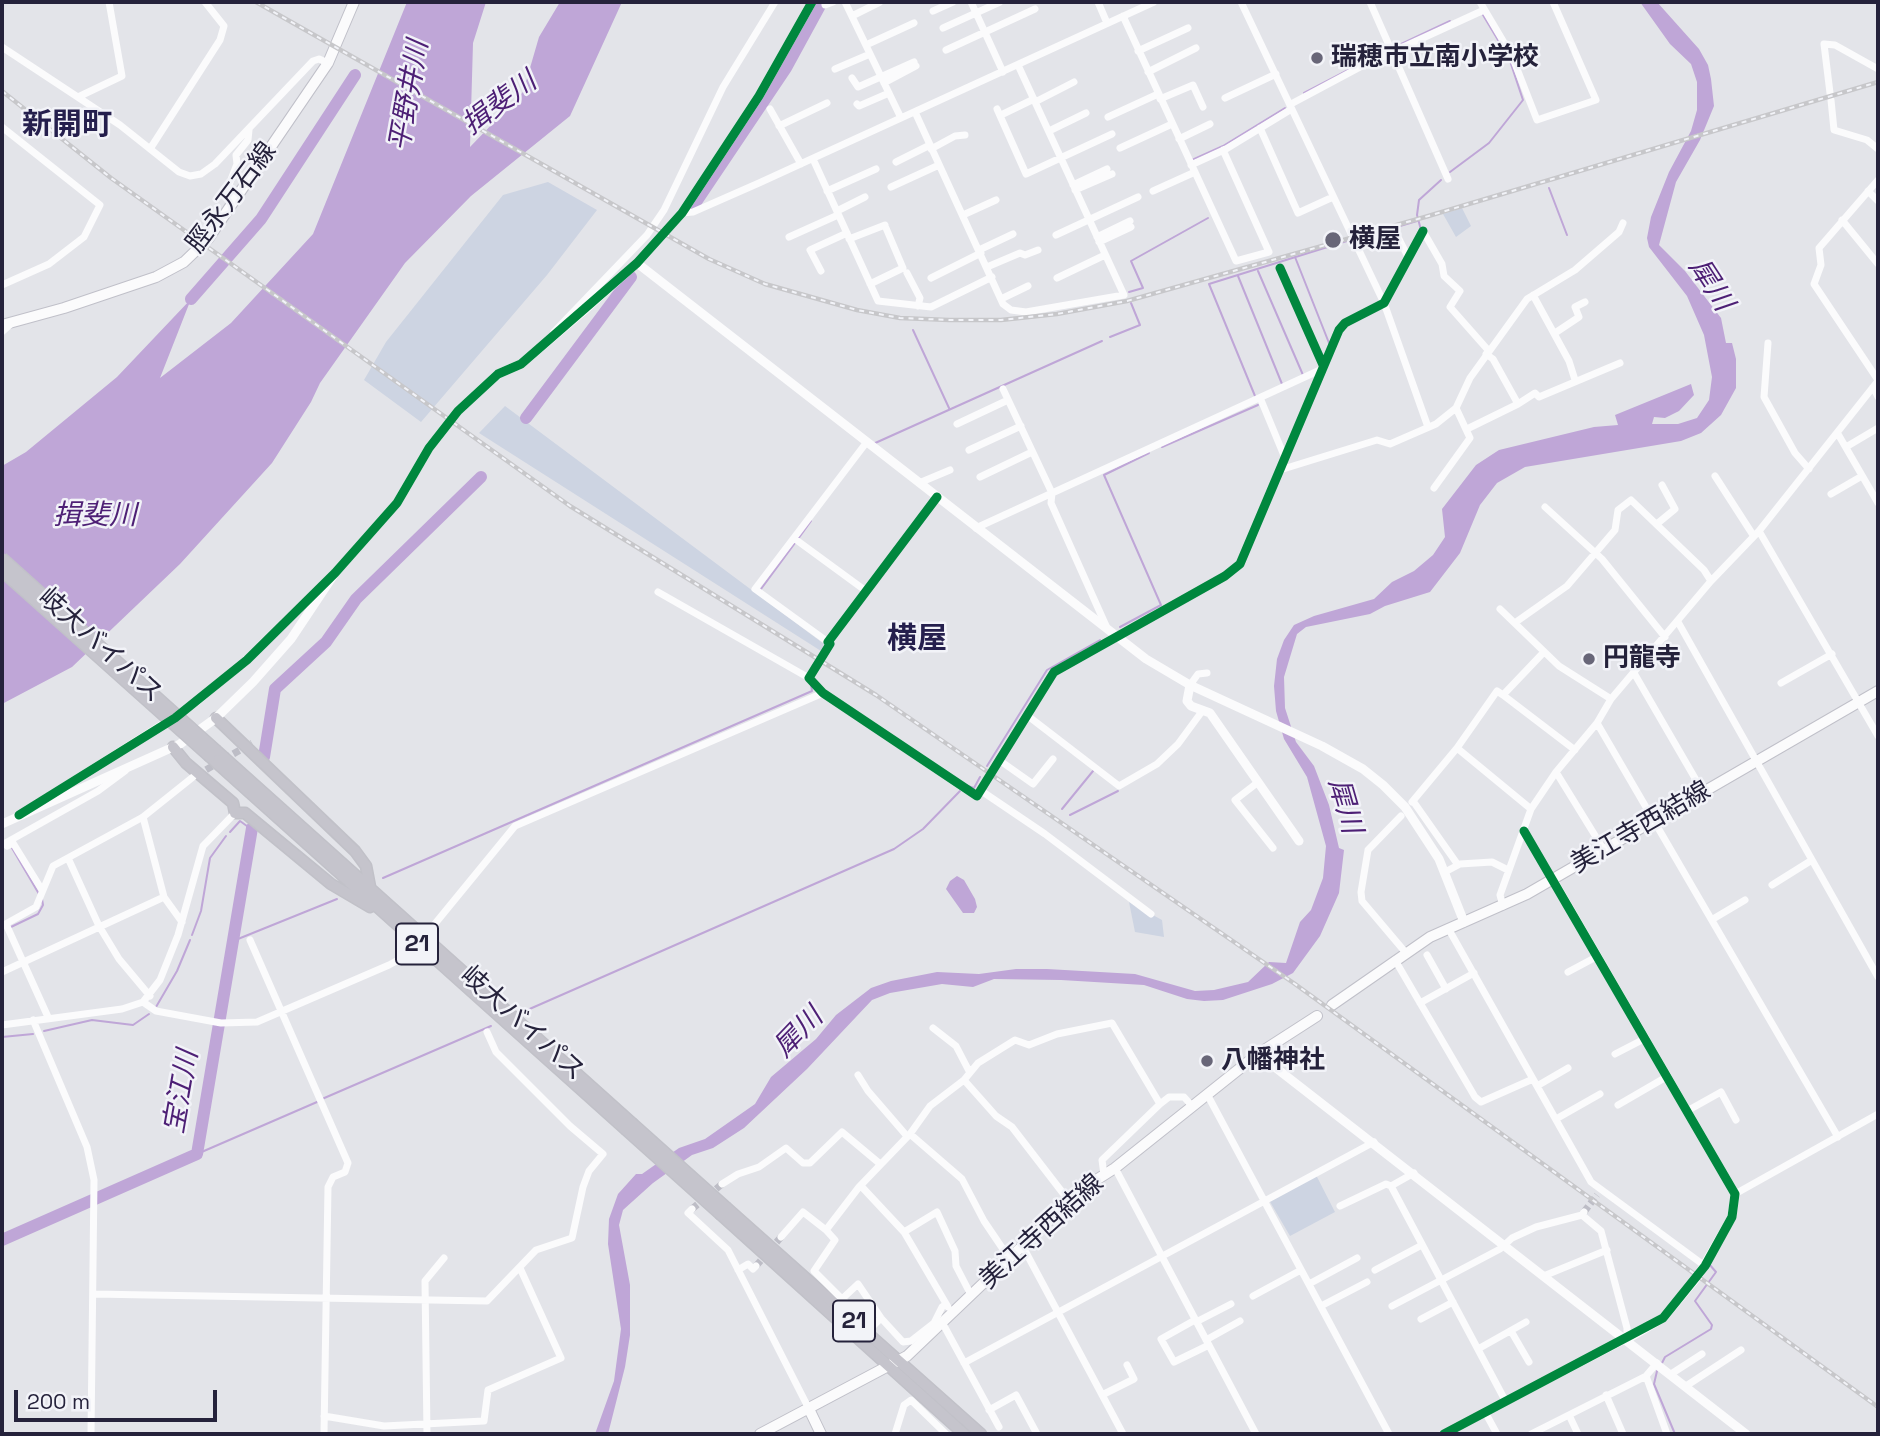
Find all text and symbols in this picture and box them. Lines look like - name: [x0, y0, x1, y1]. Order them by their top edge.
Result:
- water label: 平野井川: [384, 38, 436, 154]
- place label: 瑞穂市立南小学校: [1331, 42, 1539, 74]
- marker: 瑞穂市立南小学校: [1309, 50, 1325, 66]
- water label: 揖斐川: [456, 65, 544, 143]
- district label: 新開町: [22, 108, 112, 144]
- street label: 脛永万石線: [180, 137, 284, 259]
- place label: 横屋: [1349, 224, 1401, 256]
- marker: 横屋: [1323, 230, 1343, 250]
- water label: 犀川: [1681, 252, 1739, 318]
- water label: 揖斐川: [53, 499, 137, 533]
- street label: 岐大バイパス: [32, 582, 168, 710]
- district label: 横屋: [887, 622, 947, 658]
- place label: 円龍寺: [1603, 643, 1681, 675]
- marker: 円龍寺: [1581, 651, 1597, 667]
- water label: 犀川: [1320, 774, 1368, 838]
- street label: 美江寺西結線: [1566, 775, 1716, 881]
- road number: 21: [396, 924, 438, 964]
- street label: 岐大バイパス: [454, 960, 590, 1088]
- water label: 犀川: [767, 1001, 831, 1065]
- place label: 八幡神社: [1221, 1045, 1325, 1077]
- water label: 宝江川: [158, 1048, 206, 1136]
- marker: 八幡神社: [1199, 1053, 1215, 1069]
- street label: 美江寺西結線: [974, 1168, 1110, 1296]
- road number: 21: [833, 1301, 875, 1342]
- scale bar: [18, 1376, 220, 1420]
- text: 200 m: [27, 1388, 90, 1415]

